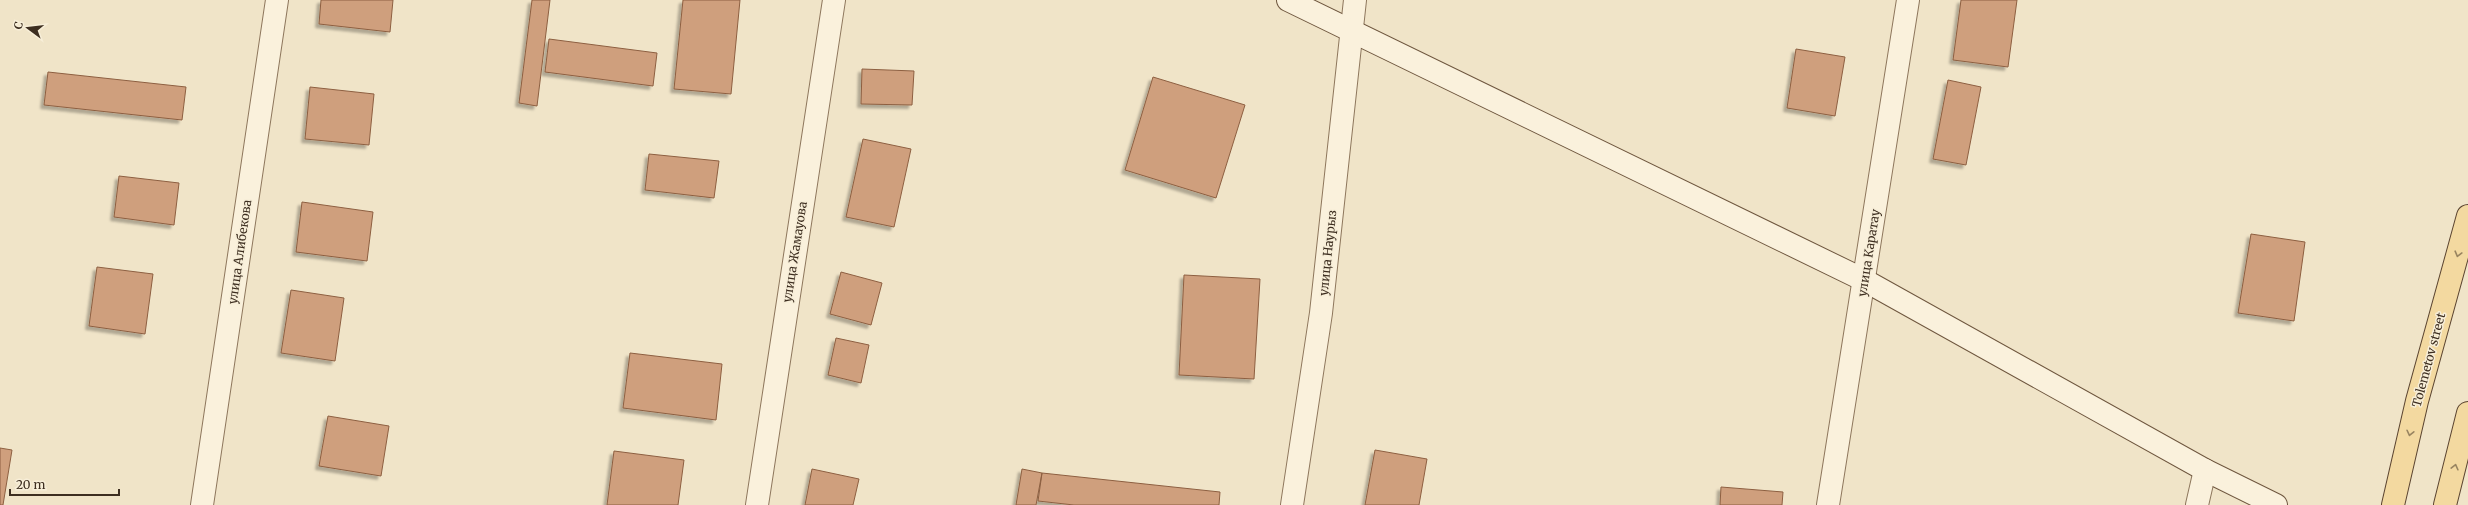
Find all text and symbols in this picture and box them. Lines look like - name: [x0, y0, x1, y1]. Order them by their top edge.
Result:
- north arrow: [8, 8, 48, 48]
- text: С: [11, 20, 26, 31]
- street label: улица Алибекова: [225, 198, 254, 305]
- street label: улица Жамауова: [779, 200, 810, 304]
- street label: улица Каратау: [1854, 208, 1883, 298]
- street label: улица Наурыз: [1316, 209, 1339, 297]
- one-way arrow: [2454, 250, 2463, 257]
- street label: Tolemetov street: [2409, 311, 2448, 409]
- one-way arrow: [2406, 430, 2414, 436]
- one-way arrow: [2450, 464, 2458, 470]
- scale bar: [10, 471, 119, 497]
- text: 20 m: [16, 477, 45, 492]

